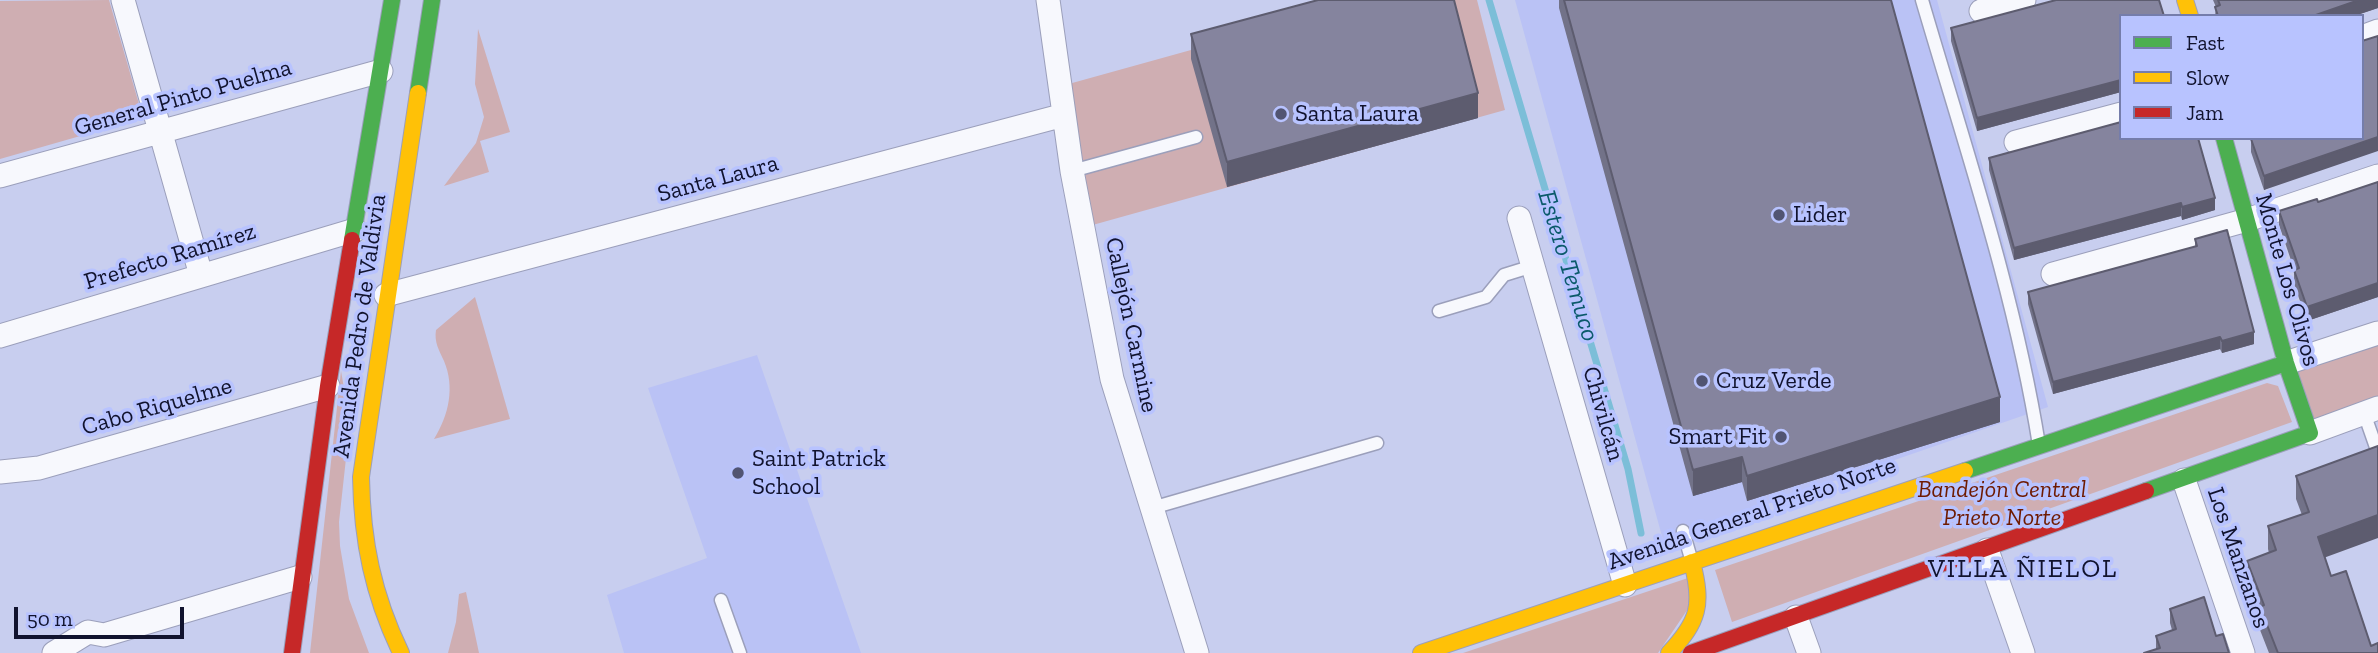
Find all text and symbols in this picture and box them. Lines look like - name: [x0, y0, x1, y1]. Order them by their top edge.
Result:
- legend: [2119, 14, 2364, 140]
- text: Fast: [2186, 30, 2225, 55]
- street label: General Pinto Puelma: [71, 53, 295, 143]
- text: Slow: [2186, 65, 2229, 90]
- place label: Santa Laura: [1295, 100, 1419, 128]
- text: Jam: [2186, 100, 2223, 125]
- marker: Santa Laura: [1273, 106, 1289, 122]
- street label: Santa Laura: [654, 149, 782, 209]
- water label: Estero Temuco: [1530, 187, 1606, 345]
- street label: Monte Los Olivos: [2249, 190, 2325, 370]
- street label: Avenida Pedro de Valdivia: [327, 192, 393, 460]
- place label: Lider: [1793, 201, 1847, 229]
- marker: Lider: [1771, 207, 1787, 223]
- street label: Prefecto Ramírez: [81, 217, 259, 297]
- street label: Callejón Carmine: [1098, 235, 1164, 415]
- street label: Chivilcán: [1576, 363, 1630, 465]
- place label: Cruz Verde: [1716, 367, 1831, 395]
- street label: Cabo Riquelme: [78, 372, 236, 442]
- marker: Cruz Verde: [1694, 373, 1710, 389]
- place label: Smart Fit: [1668, 423, 1767, 451]
- marker: Smart Fit: [1773, 429, 1789, 445]
- place label: Saint Patrick School: [752, 445, 886, 501]
- street label: Avenida General Prieto Norte: [1604, 451, 1900, 577]
- marker: Saint Patrick School: [730, 465, 746, 481]
- park label: Bandejón Central Prieto Norte: [1917, 476, 2087, 532]
- street label: Los Manzanos: [2200, 484, 2276, 632]
- district label: VILLA ÑIELOL: [1929, 554, 2117, 586]
- scale bar: [18, 594, 187, 638]
- text: 50 m: [27, 606, 73, 631]

